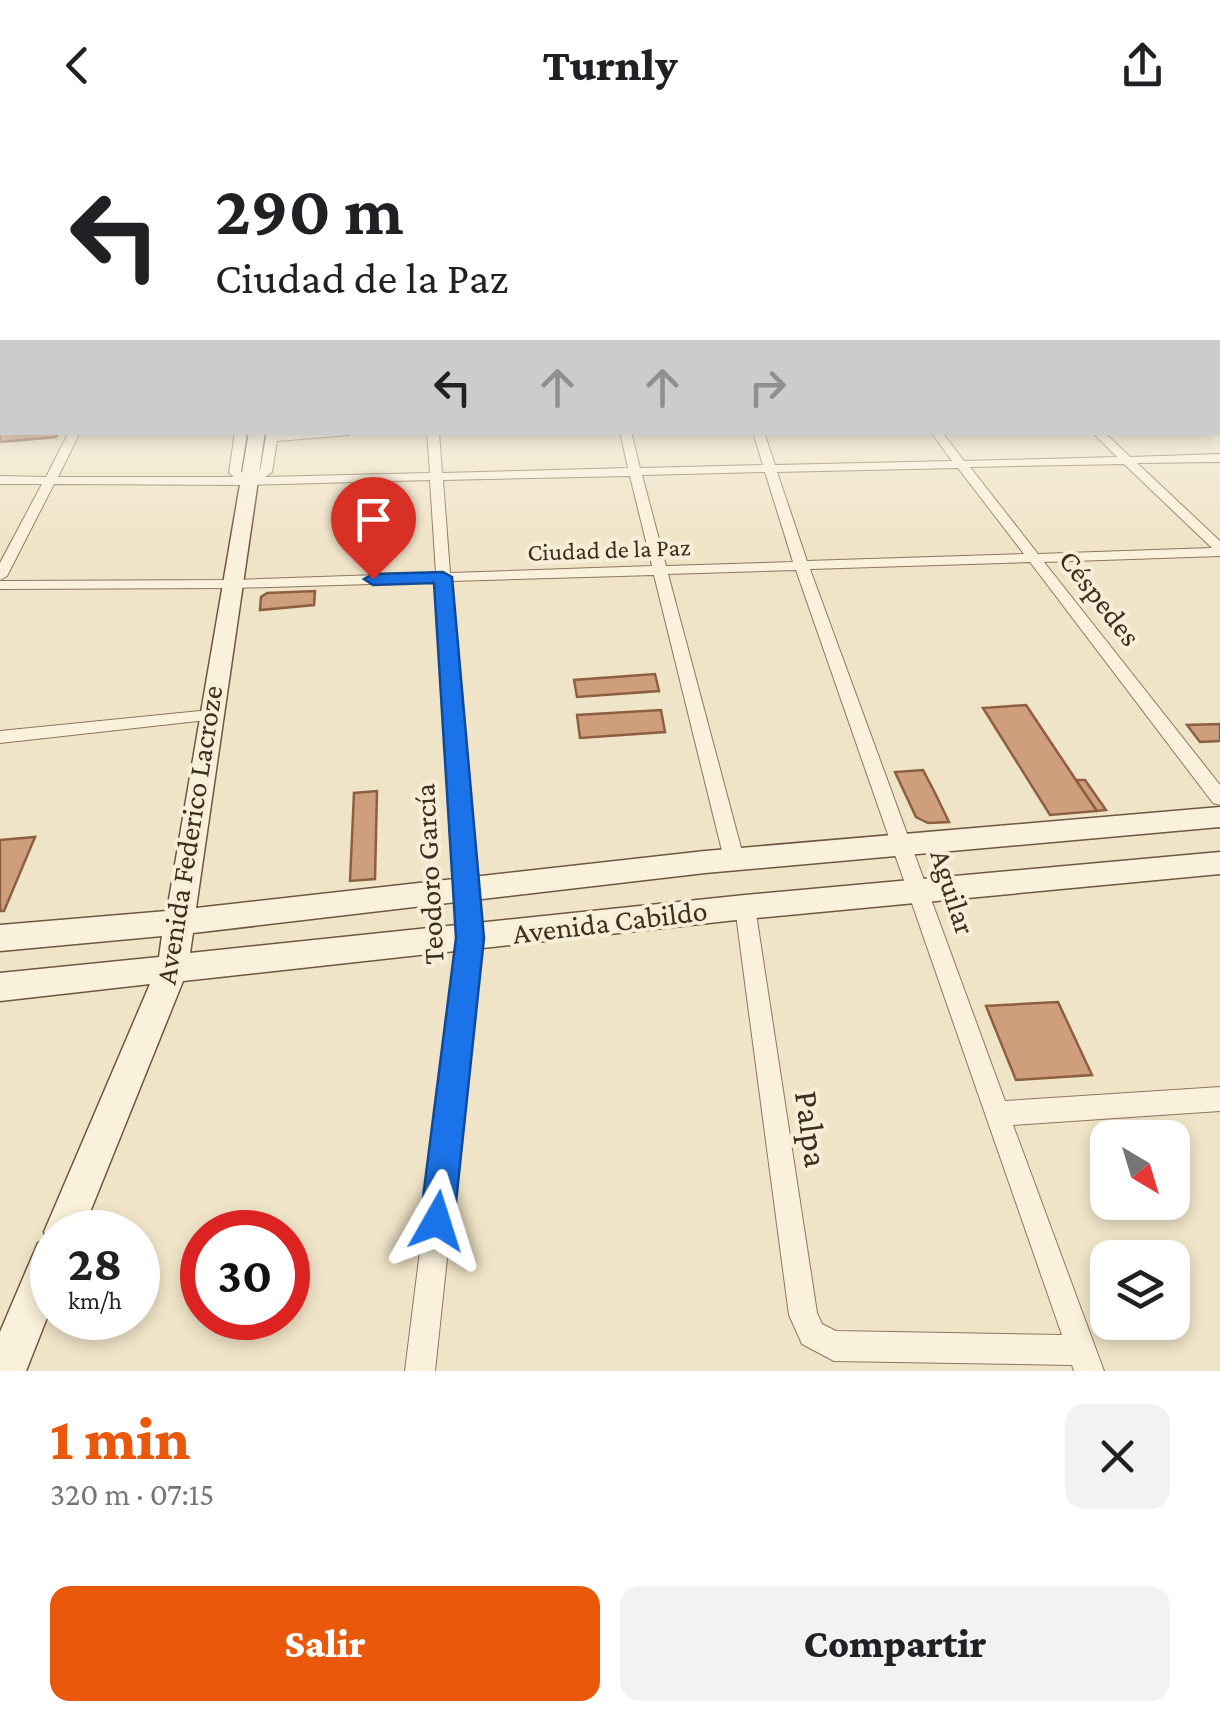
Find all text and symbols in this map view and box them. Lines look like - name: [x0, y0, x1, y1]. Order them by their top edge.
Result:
- icon: back: [50, 38, 105, 93]
- icon: share: [1115, 38, 1170, 93]
- text: Turnly: [542, 40, 678, 90]
- icon: left: [50, 170, 180, 300]
- text: 290 m: [215, 171, 404, 249]
- text: Ciudad de la Paz: [215, 253, 509, 303]
- icon: left: [425, 360, 480, 415]
- icon: ahead: [530, 360, 585, 415]
- icon: ahead: [635, 360, 690, 415]
- icon: right: [740, 360, 795, 415]
- pin: [331, 477, 416, 580]
- icon: arrive: [346, 492, 401, 547]
- street label: Ciudad de la Paz: [527, 533, 691, 566]
- street label: Céspedes: [1052, 543, 1148, 653]
- street label: Avenida Federico Lacroze: [149, 683, 228, 987]
- street label: Teodoro García: [407, 782, 450, 966]
- street label: Aguilar: [923, 845, 983, 939]
- street label: Avenida Cabildo: [511, 893, 709, 950]
- street label: Palpa: [787, 1088, 836, 1170]
- north arrow: [1090, 1120, 1190, 1220]
- map controls: [1090, 1120, 1190, 1340]
- position arrow: [385, 1169, 489, 1273]
- speed limit sign: 30: [180, 1210, 310, 1340]
- text: 28: [68, 1235, 122, 1291]
- button: layers: [1090, 1240, 1190, 1340]
- text: km/h: [68, 1287, 122, 1314]
- button: close: [1065, 1404, 1170, 1509]
- text: 1 min: [50, 1405, 190, 1472]
- text: 320 m · 07:15: [50, 1476, 214, 1512]
- button: Salir: [50, 1586, 600, 1701]
- button: Compartir: [620, 1586, 1170, 1701]

